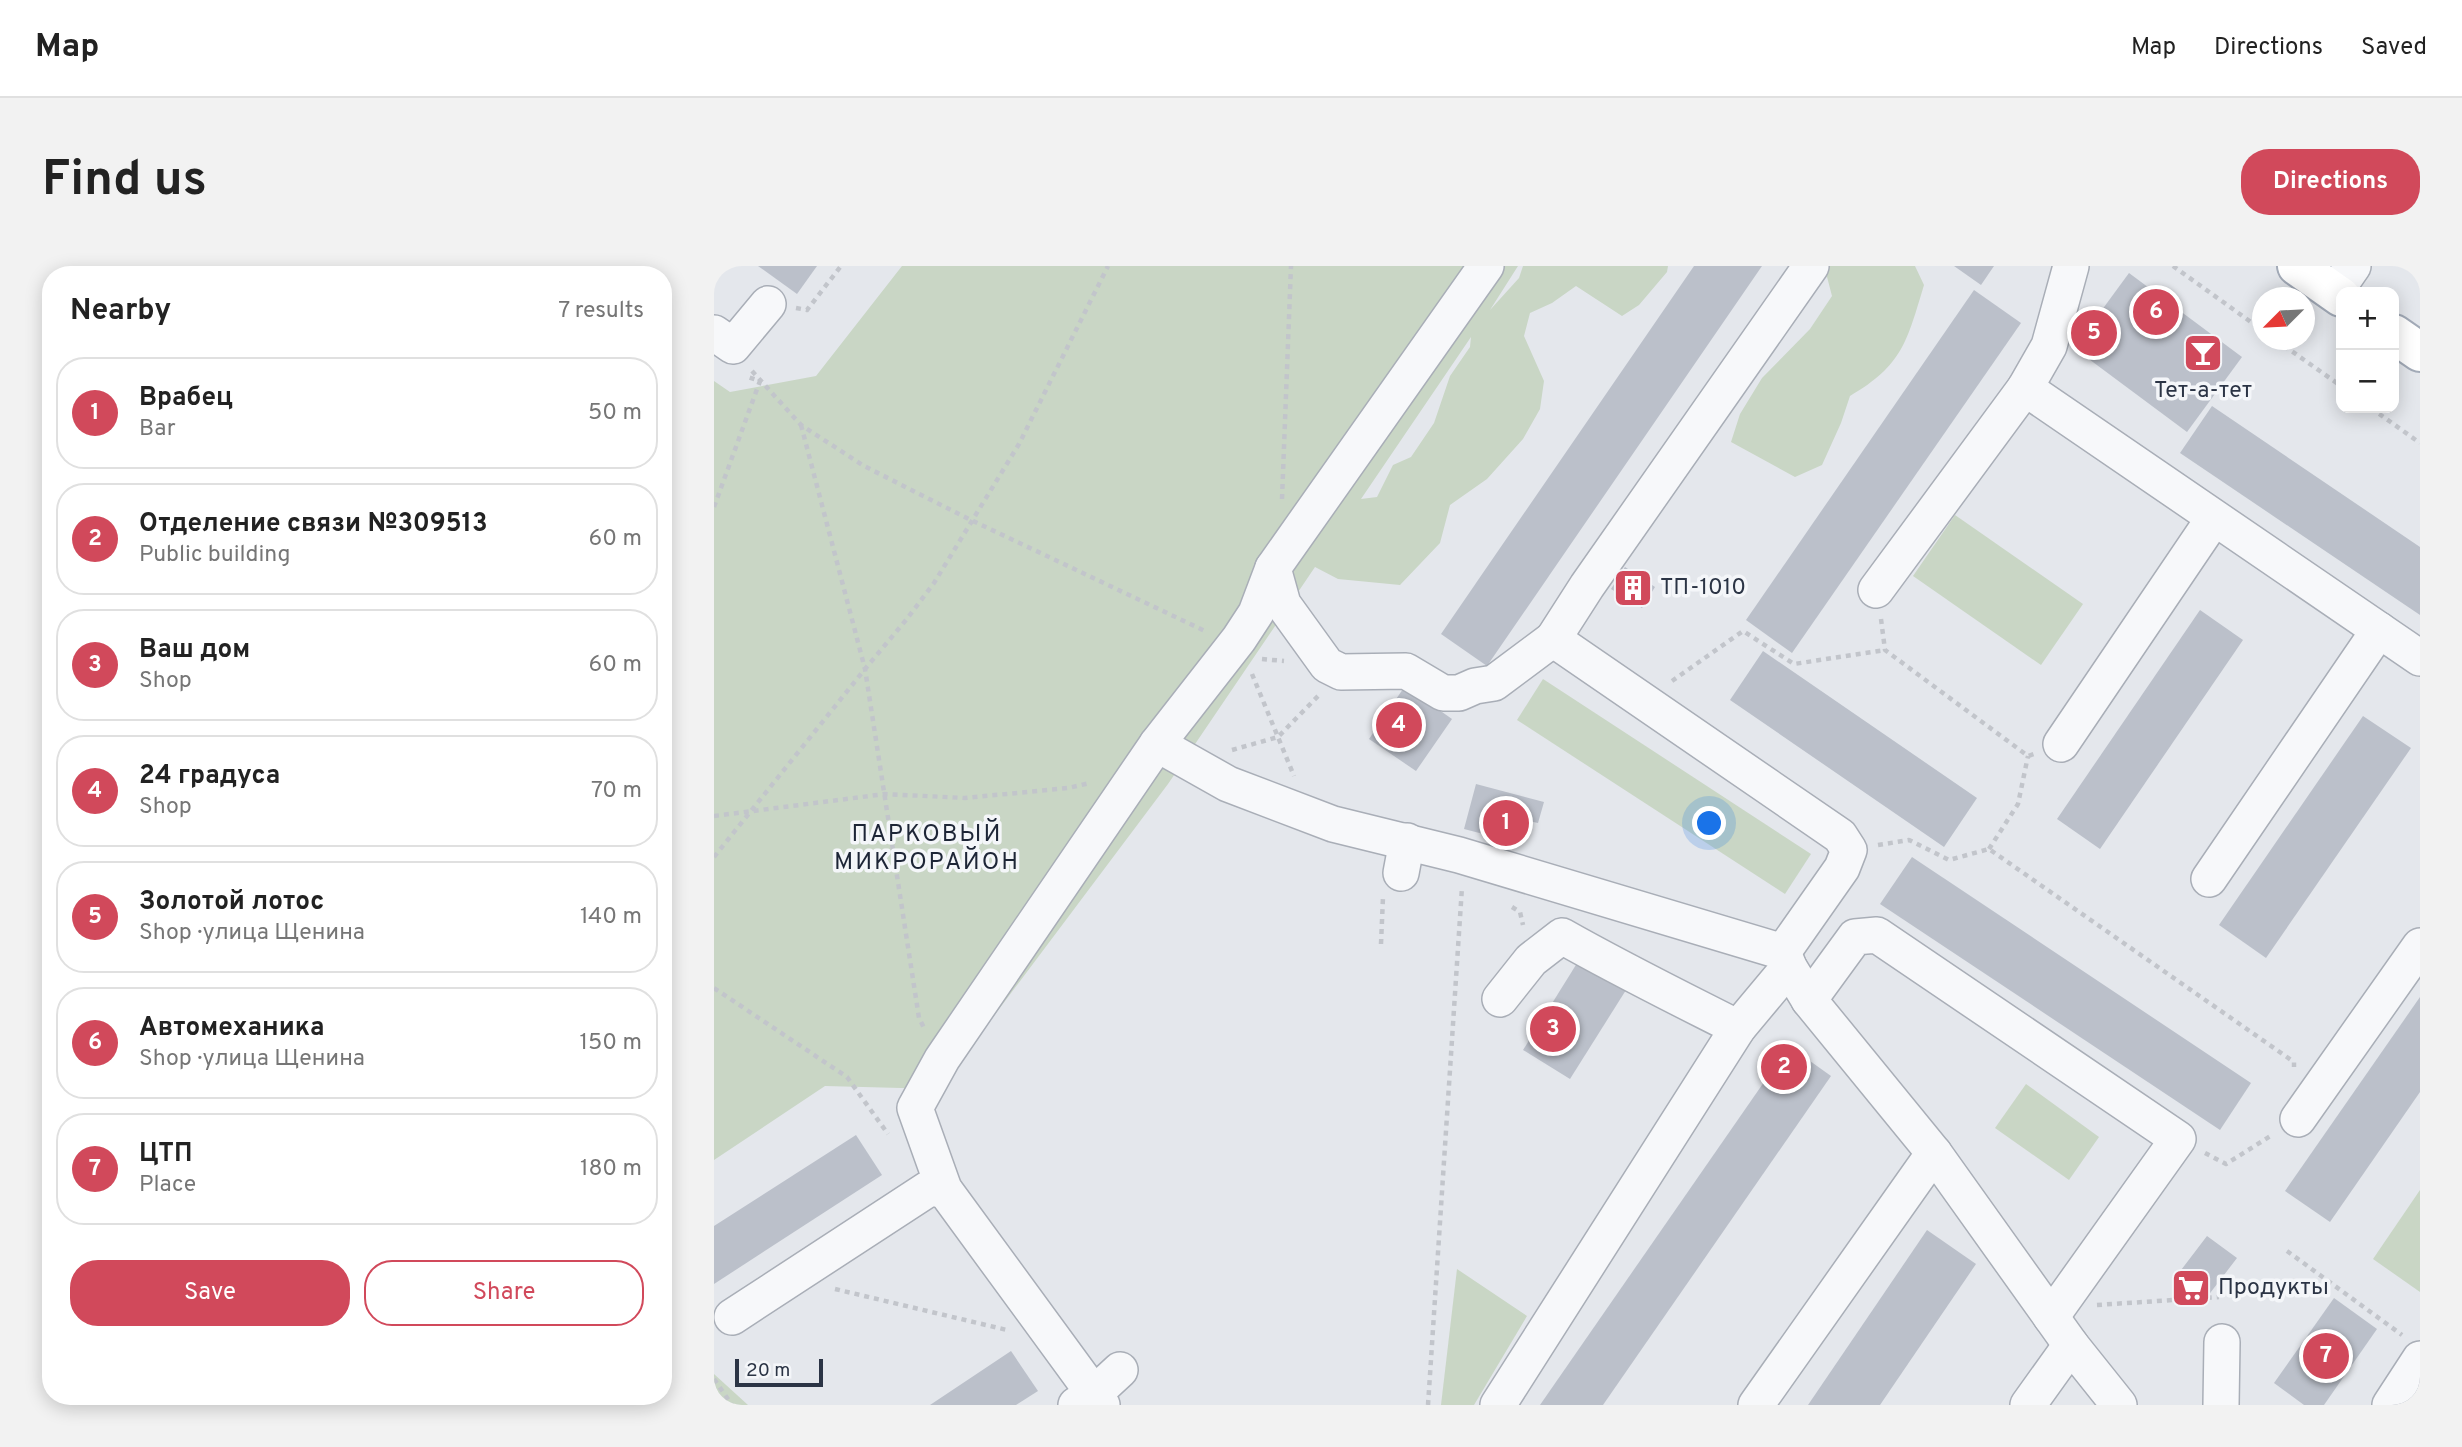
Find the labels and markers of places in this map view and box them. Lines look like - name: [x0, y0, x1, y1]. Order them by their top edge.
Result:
- pin: 6: [2133, 286, 2179, 338]
- pin: 5: [2071, 307, 2117, 359]
- bar icon: Тет-а-тет: [2182, 332, 2224, 374]
- place label: Тет-а-тет: [2154, 377, 2252, 406]
- building icon: ТП-1010: [1612, 567, 1654, 609]
- place label: ТП-1010: [1660, 574, 1746, 603]
- pin: 4: [1376, 699, 1422, 751]
- pin: 1: [1483, 797, 1529, 849]
- pin: 3: [1530, 1003, 1576, 1055]
- pin: 2: [1761, 1041, 1807, 1093]
- supermarket icon: Продукты: [2170, 1267, 2212, 1309]
- place label: Продукты: [2218, 1274, 2329, 1303]
- pin: 7: [2303, 1330, 2349, 1382]

